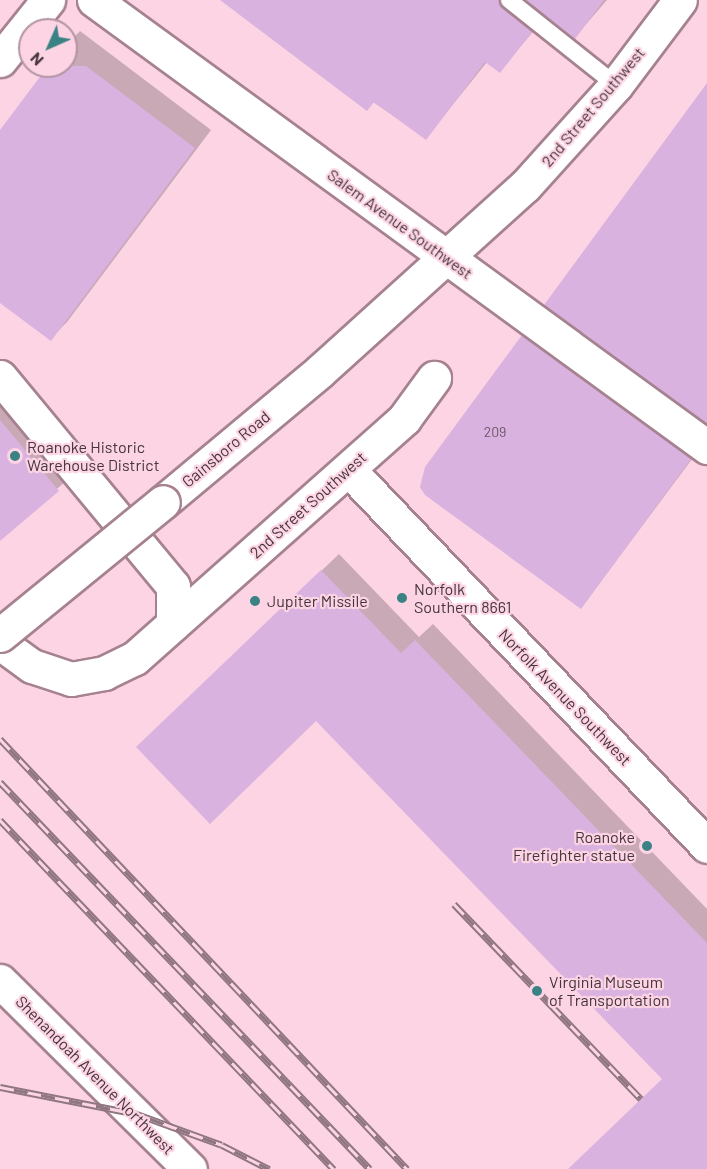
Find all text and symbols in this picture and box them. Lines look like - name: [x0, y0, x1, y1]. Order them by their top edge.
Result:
- north arrow: [18, 18, 78, 78]
- street label: 2nd Street Southwest: [537, 43, 649, 171]
- text: N: [26, 49, 47, 70]
- street label: Salem Avenue Southwest: [324, 165, 476, 283]
- street label: Gainsboro Road: [178, 407, 274, 491]
- house number: 209: [484, 424, 506, 440]
- place label: Roanoke Historic Warehouse District: [27, 437, 159, 475]
- street label: 2nd Street Southwest: [246, 448, 370, 562]
- marker: Roanoke Historic Warehouse District: [8, 449, 22, 463]
- place label: Norfolk Southern 8661: [414, 579, 511, 617]
- place label: Jupiter Missile: [267, 591, 368, 611]
- marker: Norfolk Southern 8661: [395, 591, 409, 605]
- marker: Jupiter Missile: [248, 594, 262, 608]
- street label: Norfolk Avenue Southwest: [495, 625, 635, 769]
- place label: Roanoke Firefighter statue: [513, 827, 635, 865]
- marker: Roanoke Firefighter statue: [640, 839, 654, 853]
- place label: Virginia Museum of Transportation: [549, 972, 670, 1010]
- marker: Virginia Museum of Transportation: [530, 984, 544, 998]
- street label: Shenandoah Avenue Northwest: [12, 992, 178, 1158]

